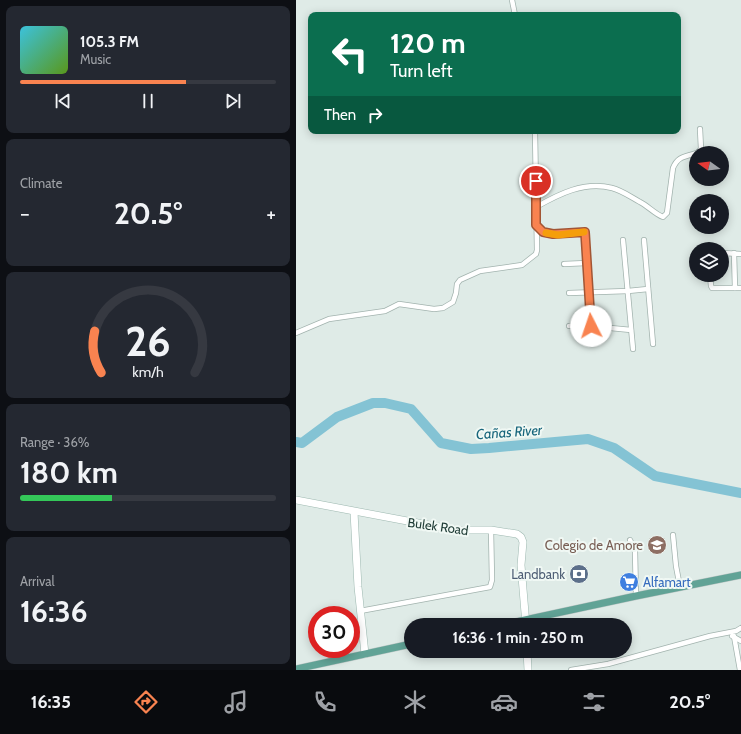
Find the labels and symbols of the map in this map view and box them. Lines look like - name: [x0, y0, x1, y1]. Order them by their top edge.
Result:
- north arrow: [689, 146, 729, 186]
- pin: [519, 164, 553, 198]
- position arrow: [570, 305, 612, 347]
- water label: Cañas River: [475, 421, 543, 443]
- street label: Bulek Road: [407, 514, 469, 538]
- school or university icon: Colegio de Amore: [646, 534, 668, 556]
- place label: Colegio de Amore: [545, 537, 643, 553]
- bank icon: Landbank: [568, 563, 590, 585]
- place label: Landbank: [511, 566, 565, 582]
- supermarket icon: Alfamart: [618, 571, 640, 593]
- place label: Alfamart: [643, 574, 691, 590]
- speed limit sign: 30: [308, 606, 360, 658]

